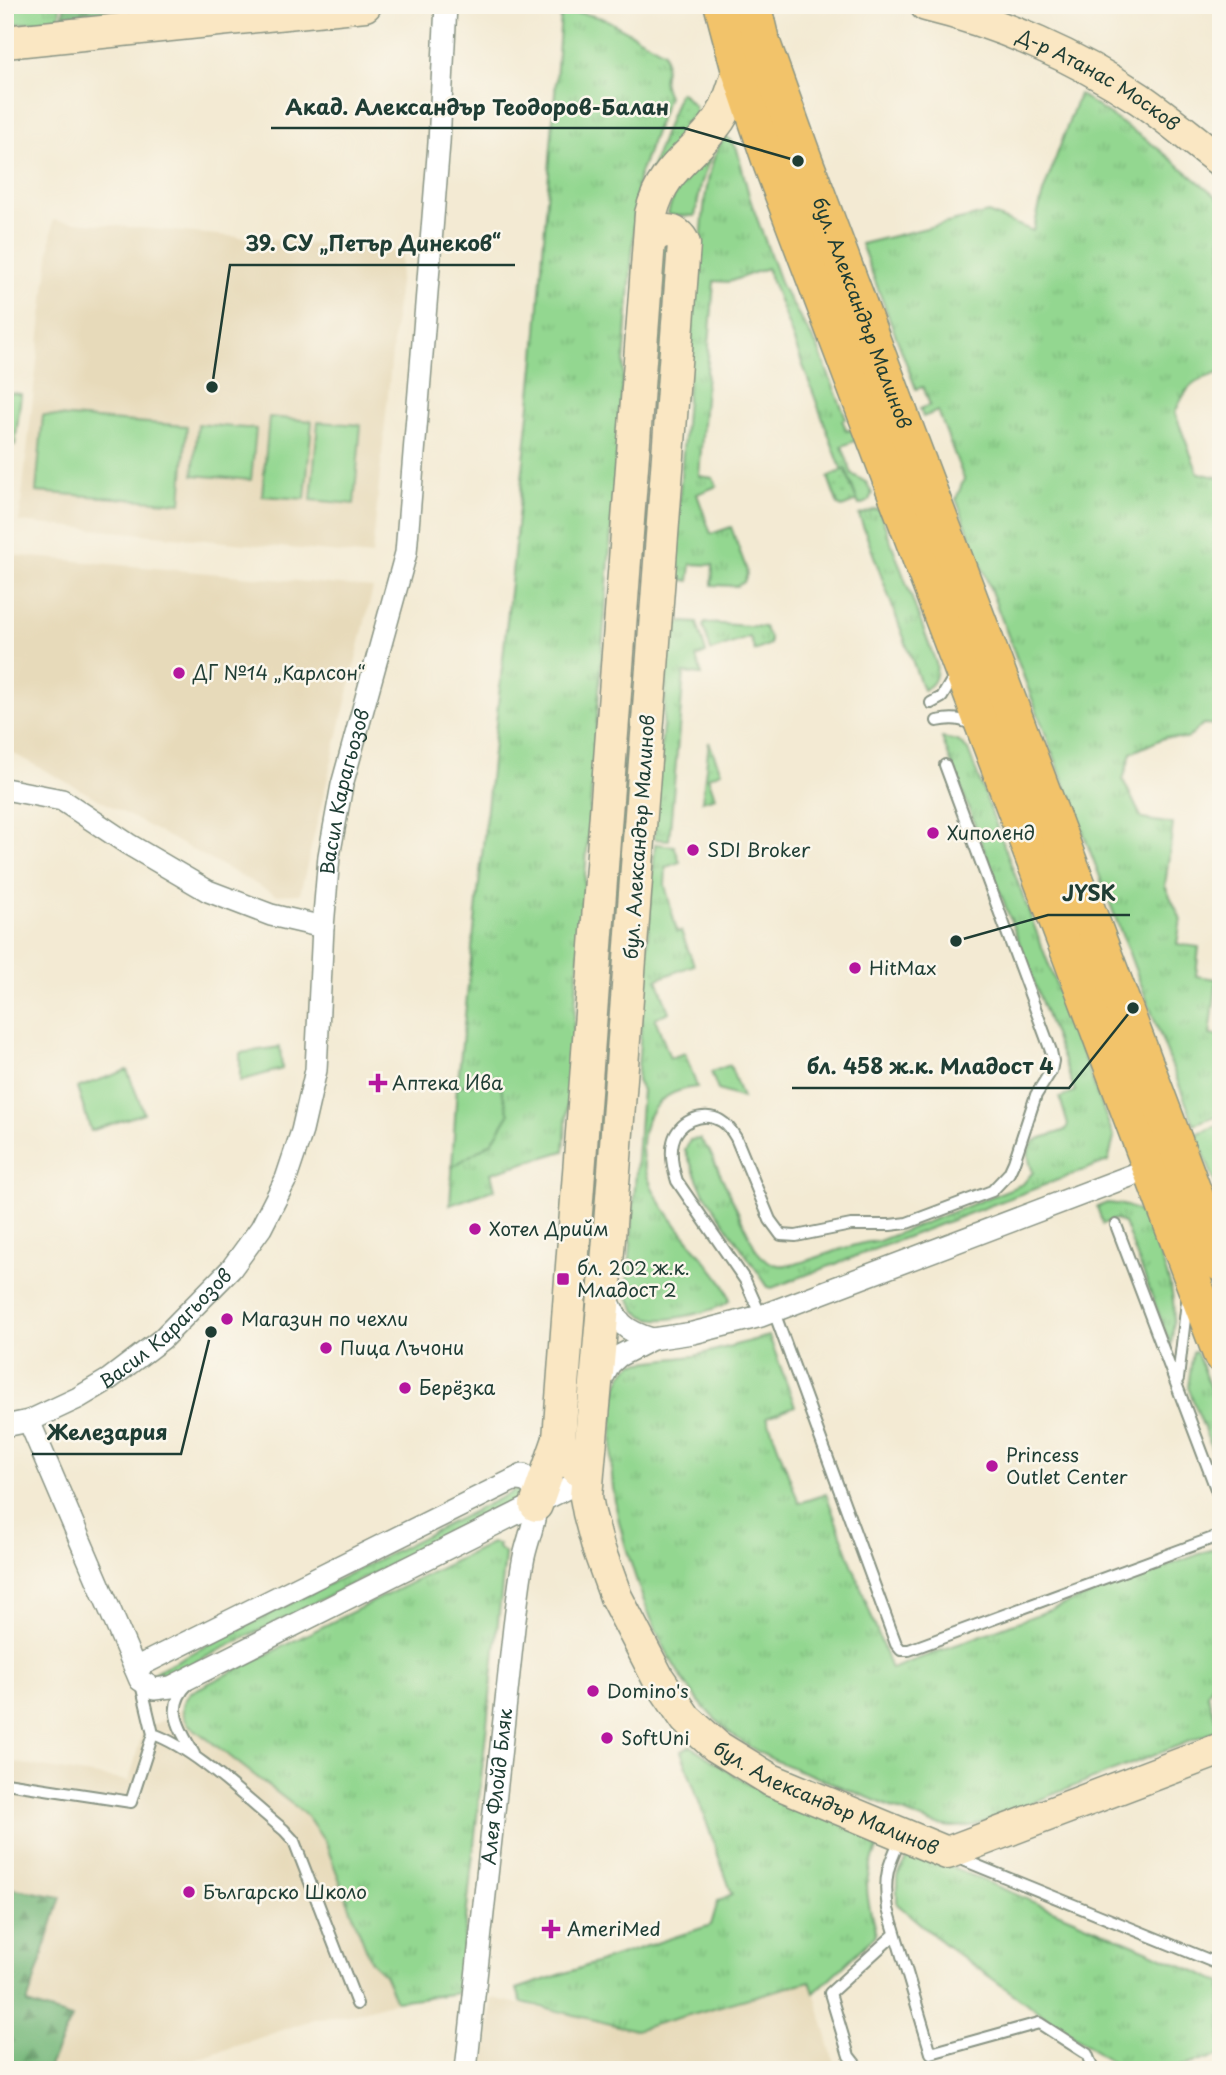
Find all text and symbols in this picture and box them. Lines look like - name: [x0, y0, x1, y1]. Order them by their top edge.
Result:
- street label: Д-р Атанас Москов: [1012, 21, 1186, 137]
- callout: Акад. Александър Теодоров-Балан: [271, 86, 684, 128]
- text: Акад. Александър Теодоров-Балан: [285, 90, 669, 122]
- street label: бул. Александър Малинов: [807, 193, 920, 432]
- callout: 39. СУ „Петър Динеков“: [230, 223, 515, 265]
- text: 39. СУ „Петър Динеков“: [245, 226, 501, 258]
- place label: ДГ №14 „Карлсон“: [192, 658, 366, 686]
- marker: ДГ №14 „Карлсон“: [171, 665, 187, 681]
- street label: Васил Карагьозов: [312, 705, 375, 876]
- street label: бул. Александър Малинов: [615, 714, 661, 960]
- place label: Хиполенд: [947, 818, 1035, 846]
- marker: Хиполенд: [925, 825, 941, 841]
- place label: SDI Broker: [707, 835, 811, 863]
- marker: SDI Broker: [685, 842, 701, 858]
- callout: JYSK: [1048, 873, 1130, 915]
- text: JYSK: [1062, 876, 1116, 908]
- place label: HitMax: [869, 953, 937, 981]
- marker: HitMax: [847, 960, 863, 976]
- callout: бл. 458 ж.к. Младост 4: [792, 1046, 1069, 1088]
- text: бл. 458 ж.к. Младост 4: [806, 1049, 1054, 1081]
- place label: Аптека Ива: [392, 1068, 503, 1096]
- marker: Аптека Ива: [370, 1075, 386, 1091]
- place label: Хотел Дрийм: [489, 1214, 609, 1242]
- marker: Хотел Дрийм: [467, 1221, 483, 1237]
- place label: бл. 202 ж.к. Младост 2: [577, 1253, 690, 1303]
- street label: Васил Карагьозов: [94, 1261, 238, 1395]
- marker: бл. 202 ж.к. Младост 2: [555, 1271, 571, 1287]
- place label: Магазин по чехли: [241, 1304, 408, 1332]
- marker: Магазин по чехли: [219, 1311, 235, 1327]
- place label: Пица Лъчони: [340, 1333, 464, 1361]
- marker: Пица Лъчони: [318, 1340, 334, 1356]
- place label: Берёзка: [419, 1373, 495, 1401]
- marker: Берёзка: [397, 1380, 413, 1396]
- callout: Железария: [32, 1412, 181, 1454]
- text: Железария: [46, 1415, 168, 1447]
- place label: Princess Outlet Center: [1006, 1440, 1128, 1490]
- marker: Princess Outlet Center: [984, 1458, 1000, 1474]
- place label: Domino's: [607, 1676, 689, 1704]
- marker: Domino's: [585, 1683, 601, 1699]
- street label: Алея Флойд Бляк: [473, 1706, 518, 1866]
- place label: SoftUni: [621, 1723, 690, 1751]
- marker: SoftUni: [599, 1730, 615, 1746]
- street label: бул. Александър Малинов: [709, 1733, 943, 1861]
- place label: Българско Школо: [203, 1877, 367, 1905]
- marker: Българско Школо: [181, 1884, 197, 1900]
- place label: AmeriMed: [567, 1914, 661, 1942]
- marker: AmeriMed: [541, 1919, 561, 1939]

